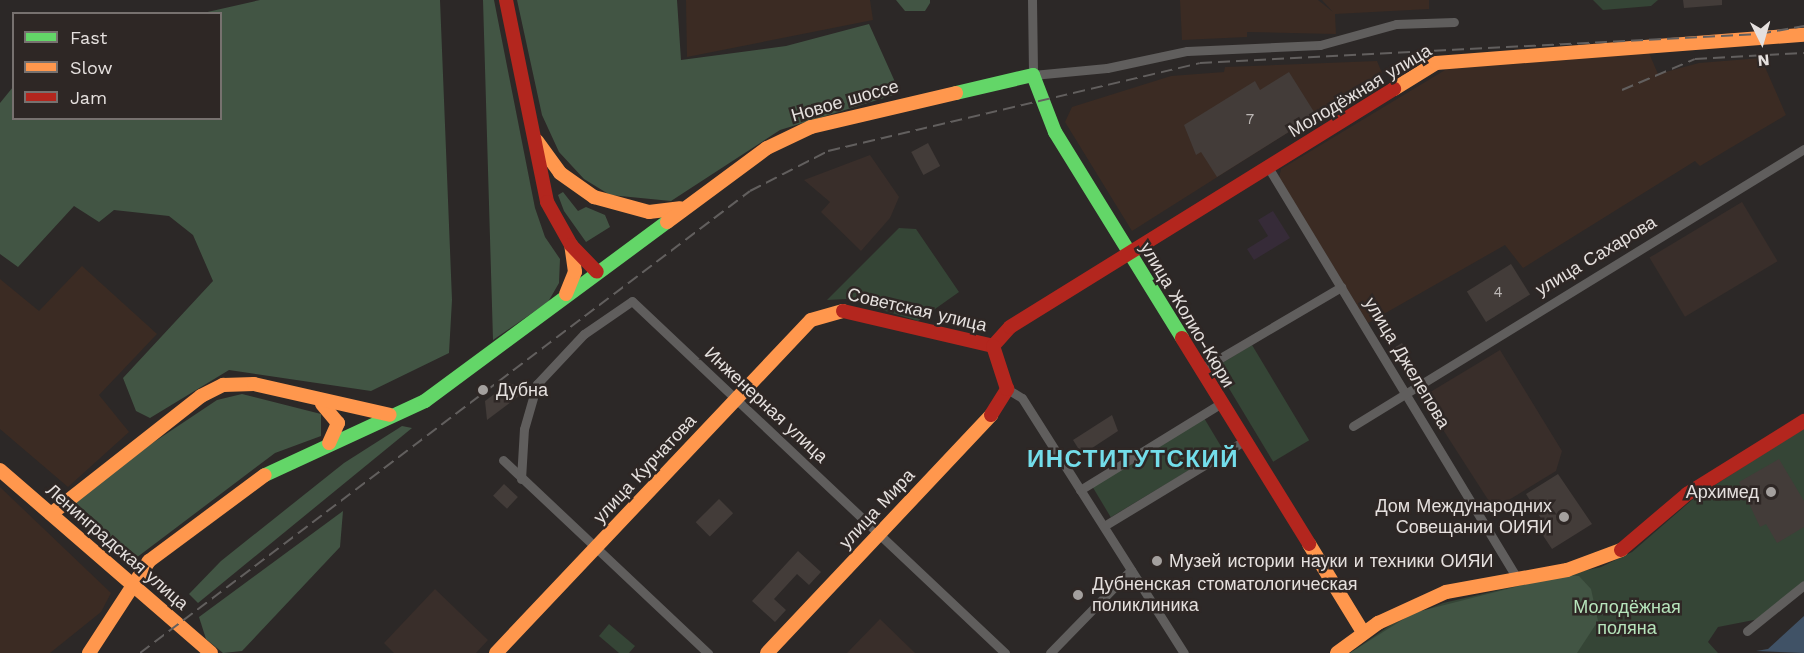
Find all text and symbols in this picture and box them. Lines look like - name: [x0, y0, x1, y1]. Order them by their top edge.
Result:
- legend: [12, 12, 222, 120]
- north arrow: [1732, 12, 1792, 72]
- text: Fast: [70, 27, 107, 48]
- street label: Молодёжная улица: [1285, 40, 1435, 142]
- text: N: [1757, 50, 1770, 70]
- text: Slow: [70, 57, 113, 78]
- street label: Новое шоссе: [789, 75, 901, 127]
- text: Jam: [70, 87, 107, 108]
- house number: 7: [1246, 111, 1254, 129]
- street label: улица Сахарова: [1532, 211, 1660, 301]
- street label: улица Жолио-Кюри: [1135, 239, 1239, 391]
- street label: Советская улица: [845, 283, 989, 337]
- house number: 4: [1493, 284, 1503, 302]
- street label: улица Джелепова: [1359, 294, 1455, 432]
- street label: Инженерная улица: [700, 342, 832, 468]
- place label: Дубна: [496, 379, 548, 401]
- marker: Дубна: [474, 381, 492, 399]
- street label: улица Курчатова: [589, 410, 701, 528]
- district label: ИНСТИТУТСКИЙ: [1027, 446, 1239, 474]
- street label: улица Мира: [835, 465, 919, 553]
- street label: Ленинградская улица: [41, 479, 193, 615]
- place label: Архимед: [1686, 481, 1759, 503]
- marker: Архимед: [1764, 485, 1778, 499]
- place label: Дом Международних Совещании ОИЯИ: [1375, 496, 1552, 538]
- marker: Дом Международних Совещании ОИЯИ: [1557, 510, 1571, 524]
- place label: Музей истории науки и техники ОИЯИ: [1169, 550, 1493, 572]
- marker: Музей истории науки и техники ОИЯИ: [1150, 554, 1164, 568]
- place label: Дубненская стоматологическая поликлиника: [1092, 574, 1358, 616]
- marker: Дубненская стоматологическая поликлиника: [1069, 586, 1087, 604]
- park label: Молодёжная поляна: [1573, 597, 1681, 640]

